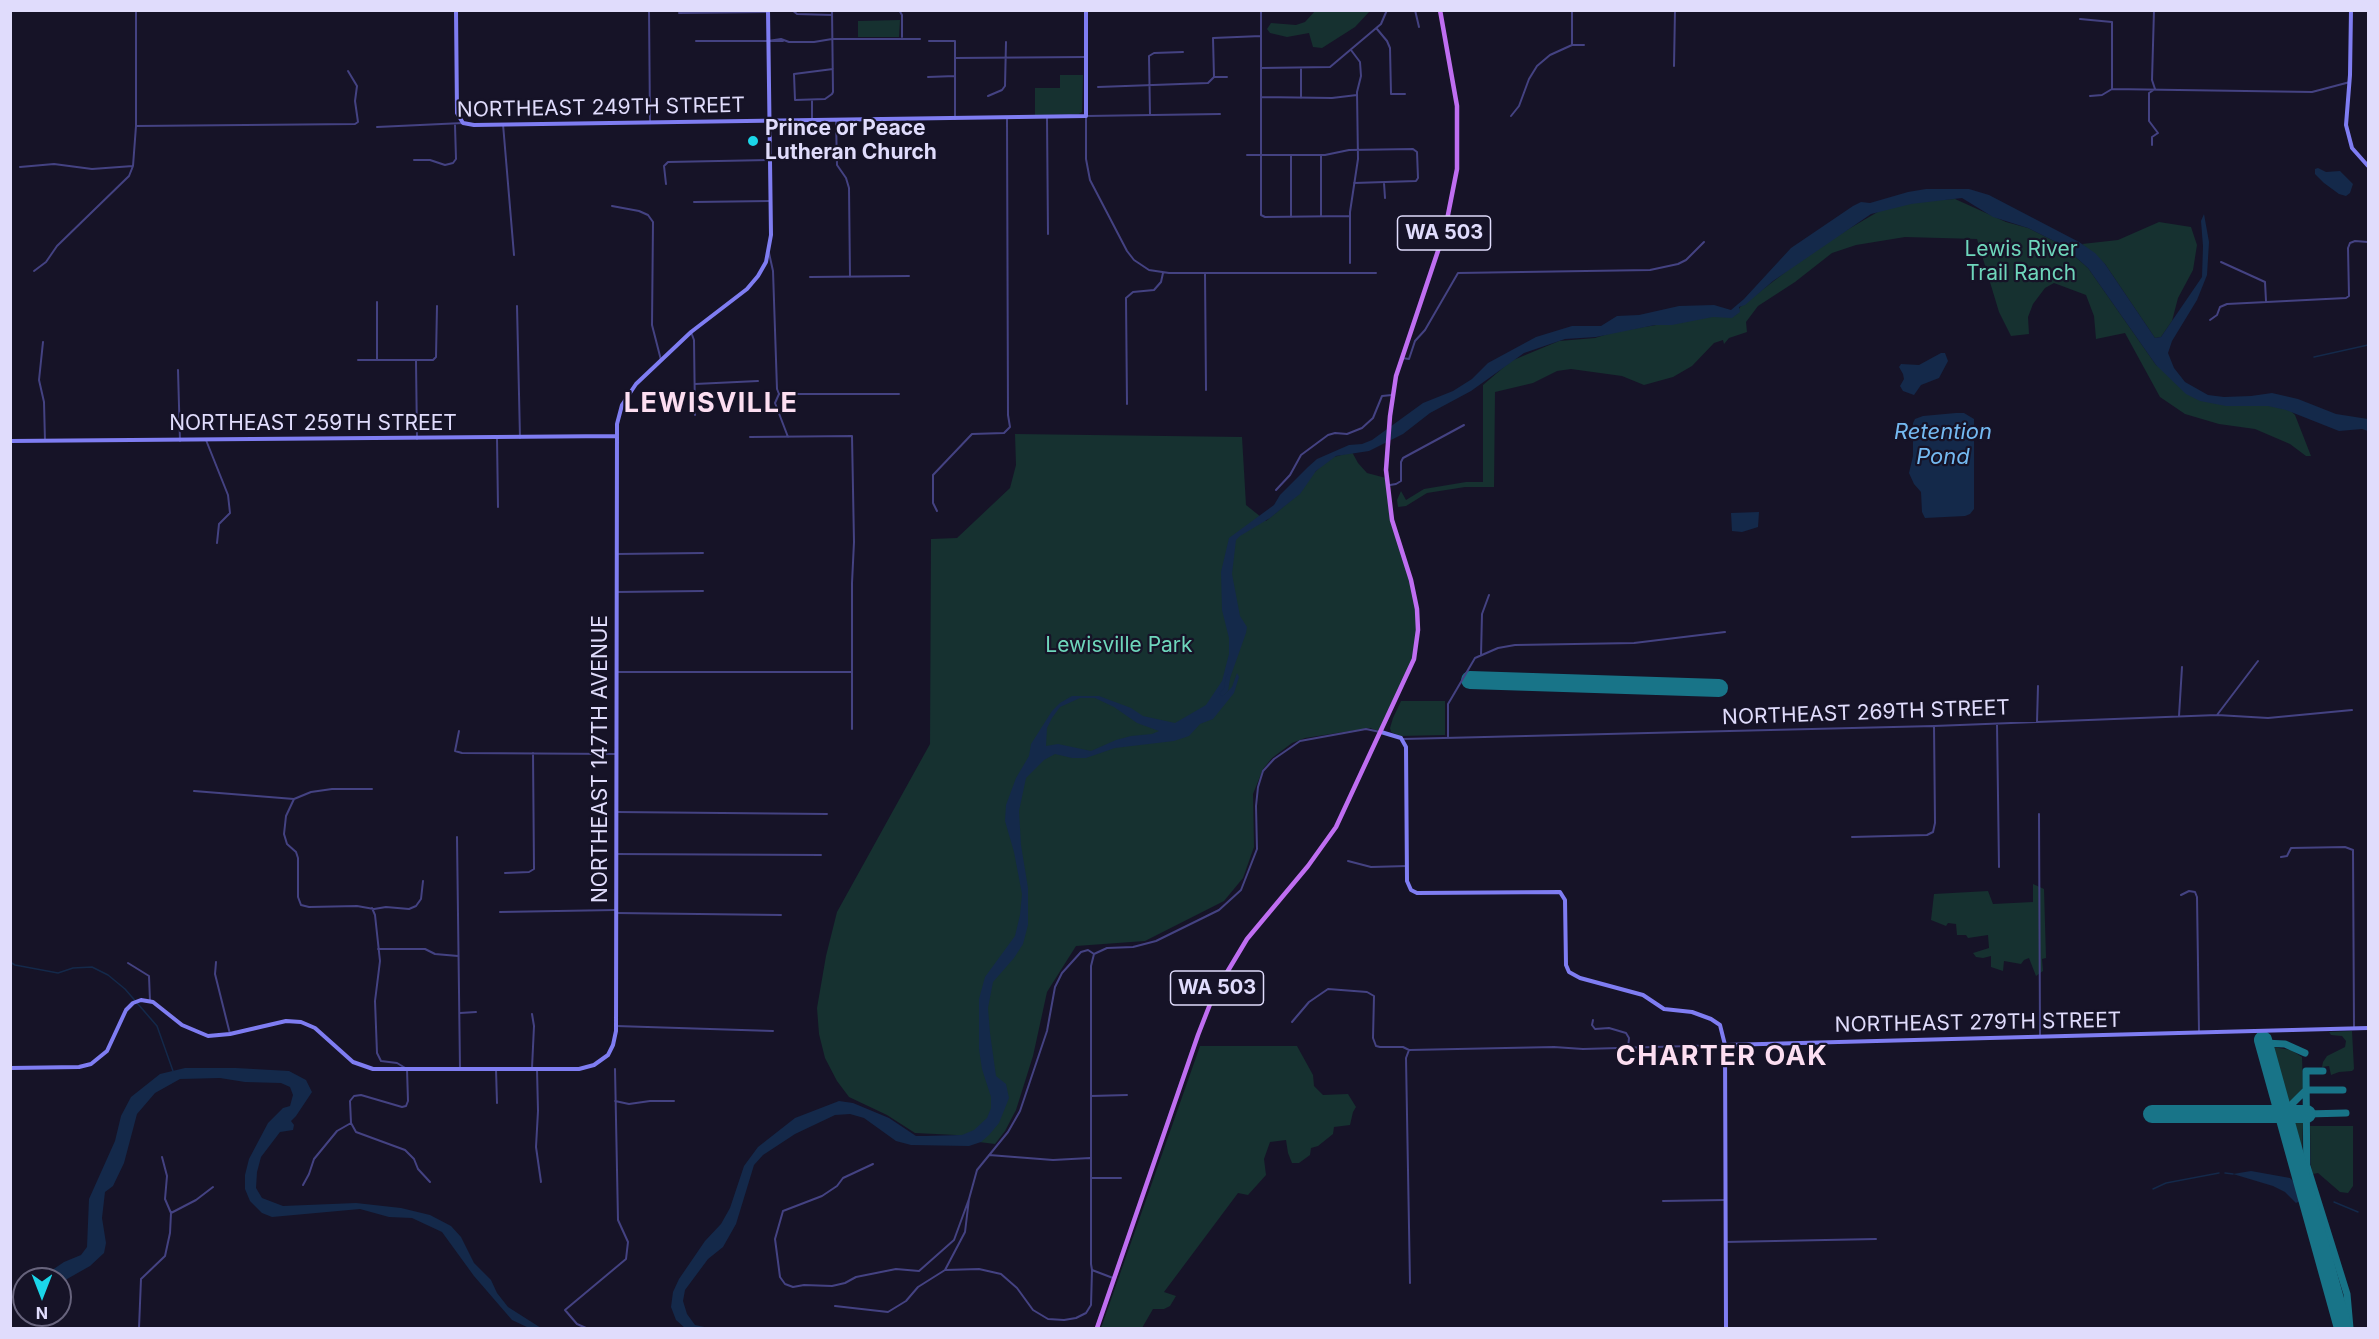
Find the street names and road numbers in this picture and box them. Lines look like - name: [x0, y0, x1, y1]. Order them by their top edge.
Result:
- street label: NORTHEAST 249TH STREET: [457, 93, 745, 123]
- road number: WA 503: [1398, 216, 1490, 250]
- street label: NORTHEAST 259TH STREET: [169, 411, 457, 437]
- street label: NORTHEAST 147TH AVENUE: [588, 615, 614, 903]
- street label: NORTHEAST 269TH STREET: [1722, 695, 2010, 731]
- road number: WA 503: [1170, 971, 1264, 1005]
- street label: NORTHEAST 279TH STREET: [1835, 1008, 2121, 1038]

